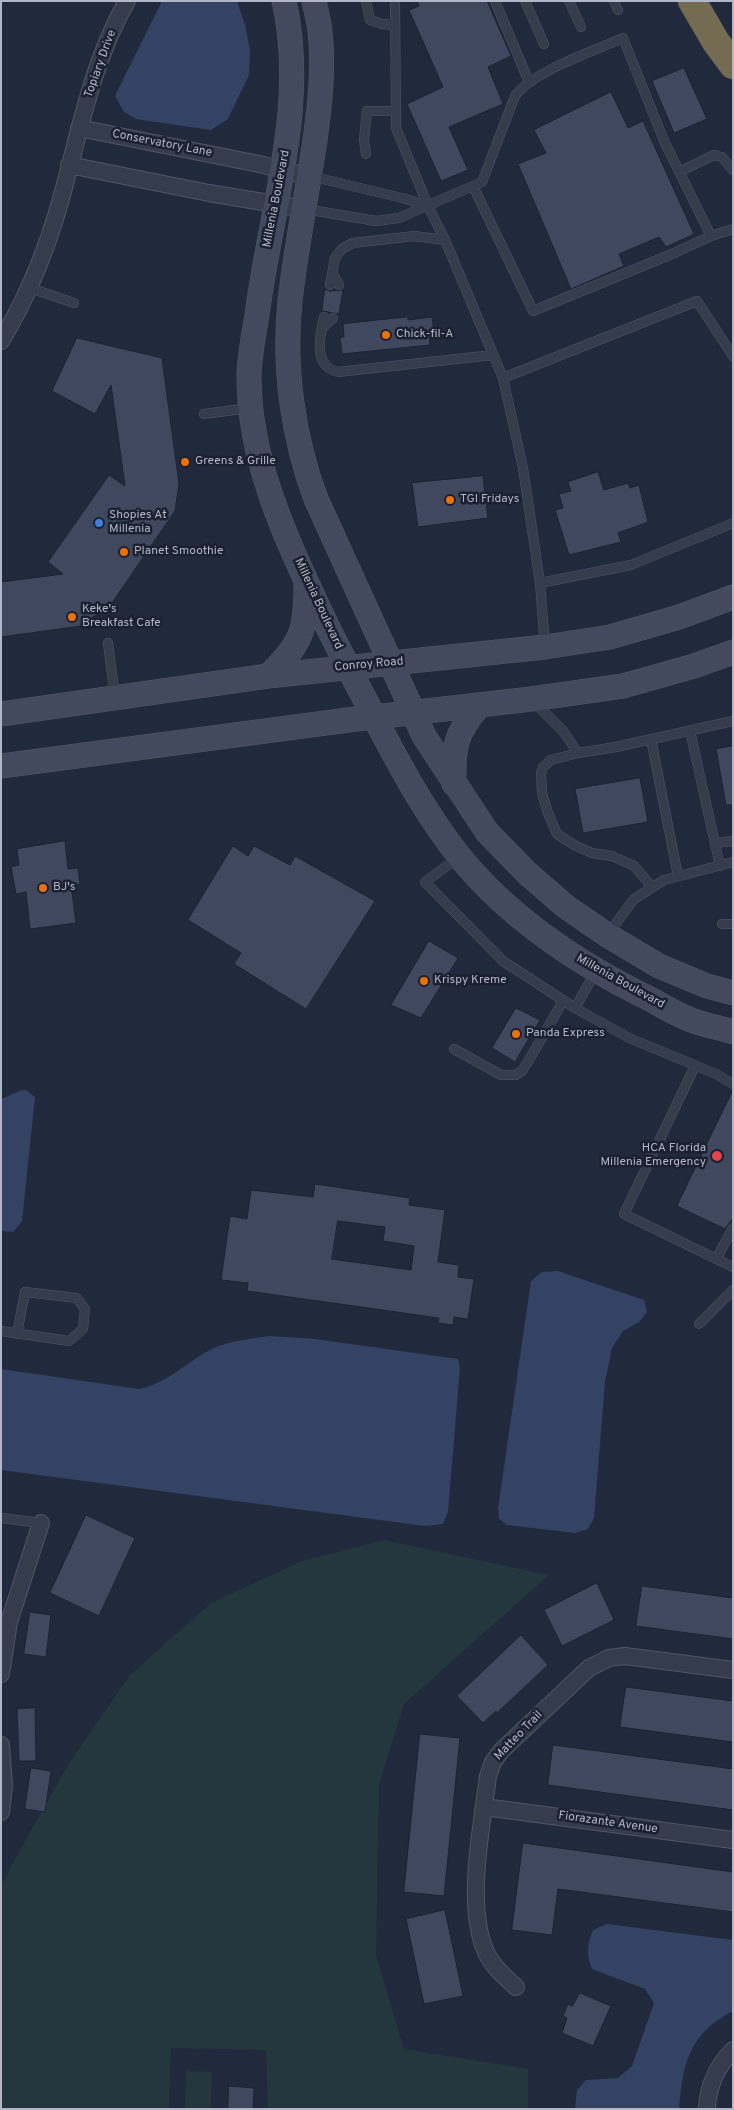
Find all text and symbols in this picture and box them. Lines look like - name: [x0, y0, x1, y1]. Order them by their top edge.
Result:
- street label: Topiary Drive: [82, 28, 120, 100]
- street label: Conservatory Lane: [111, 127, 213, 161]
- street label: Millenia Boulevard: [261, 149, 293, 249]
- place label: Chick-fil-A: [396, 328, 453, 342]
- marker: Chick-fil-A: [380, 329, 392, 341]
- place label: Greens & Grille: [195, 455, 276, 469]
- marker: Greens & Grille: [179, 456, 191, 468]
- place label: TGI Fridays: [460, 493, 519, 507]
- marker: TGI Fridays: [444, 494, 456, 506]
- place label: Shopies At Millenia: [109, 509, 167, 537]
- marker: Shopies At Millenia: [93, 517, 105, 529]
- place label: Planet Smoothie: [134, 545, 223, 559]
- marker: Planet Smoothie: [118, 546, 130, 558]
- street label: Millenia Boulevard: [291, 556, 345, 652]
- place label: Keke's Breakfast Cafe: [82, 603, 161, 631]
- marker: Keke's Breakfast Cafe: [66, 611, 78, 623]
- street label: Conroy Road: [334, 655, 404, 675]
- place label: BJ's: [53, 881, 75, 895]
- marker: BJ's: [37, 882, 49, 894]
- street label: Millenia Boulevard: [573, 952, 667, 1012]
- place label: Krispy Kreme: [434, 974, 507, 988]
- marker: Krispy Kreme: [418, 975, 430, 987]
- place label: Panda Express: [526, 1027, 605, 1041]
- marker: Panda Express: [510, 1028, 522, 1040]
- place label: HCA Florida Millenia Emergency: [600, 1142, 706, 1170]
- marker: HCA Florida Millenia Emergency: [710, 1149, 724, 1163]
- street label: Matteo Trail: [492, 1708, 546, 1764]
- street label: Fiorazante Avenue: [557, 1809, 659, 1837]

